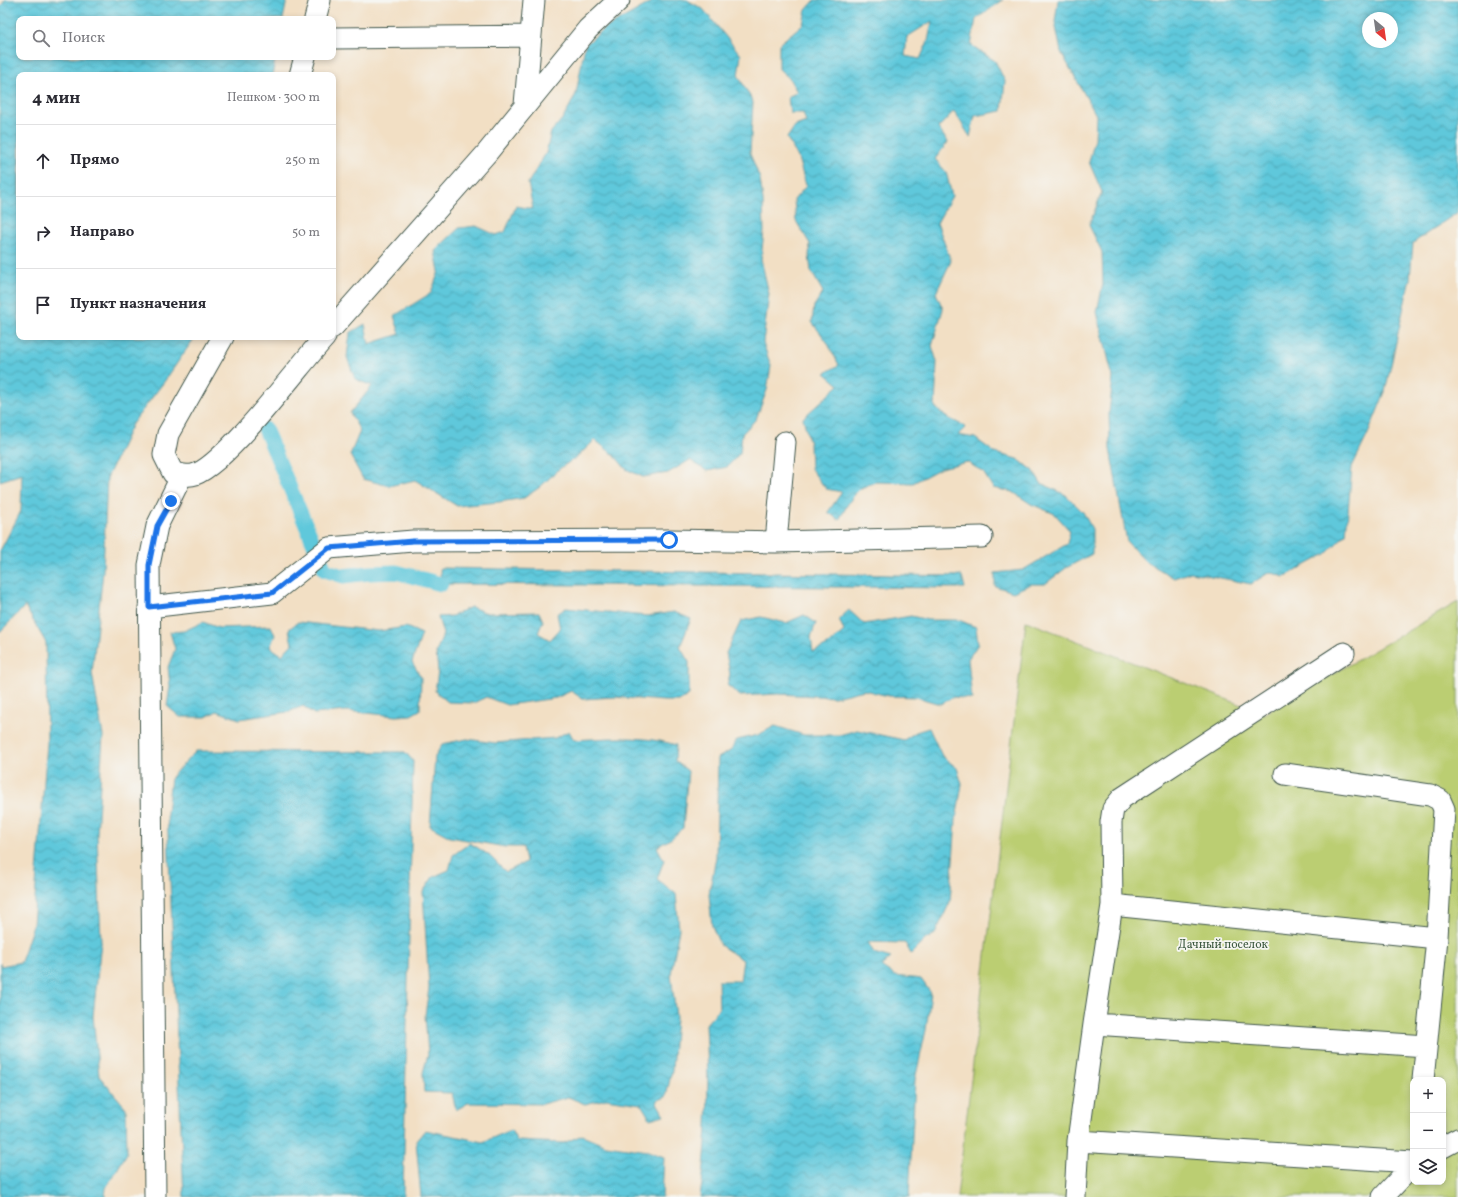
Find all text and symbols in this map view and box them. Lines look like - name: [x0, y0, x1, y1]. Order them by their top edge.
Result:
- north arrow: [1362, 12, 1398, 48]
- search box: [16, 16, 336, 60]
- icon: search: [30, 27, 52, 49]
- text: Поиск: [62, 28, 105, 49]
- text: 4 мин: [32, 87, 80, 110]
- text: Пешком · 300 m: [227, 89, 320, 107]
- icon: ahead: [32, 150, 54, 172]
- text: Прямо: [70, 150, 119, 171]
- text: 250 m: [285, 152, 320, 170]
- icon: right: [32, 222, 54, 244]
- text: Направо: [70, 222, 134, 243]
- text: 50 m: [292, 224, 320, 242]
- icon: arrive: [32, 294, 54, 316]
- text: Пункт назначения: [70, 294, 206, 315]
- route end: [162, 492, 180, 510]
- route start: [660, 531, 678, 549]
- park label: Дачный поселок: [1178, 937, 1269, 953]
- map controls: [1410, 1077, 1446, 1185]
- button: +: [1410, 1077, 1446, 1113]
- button: −: [1410, 1113, 1446, 1149]
- button: layers: [1410, 1149, 1446, 1185]

